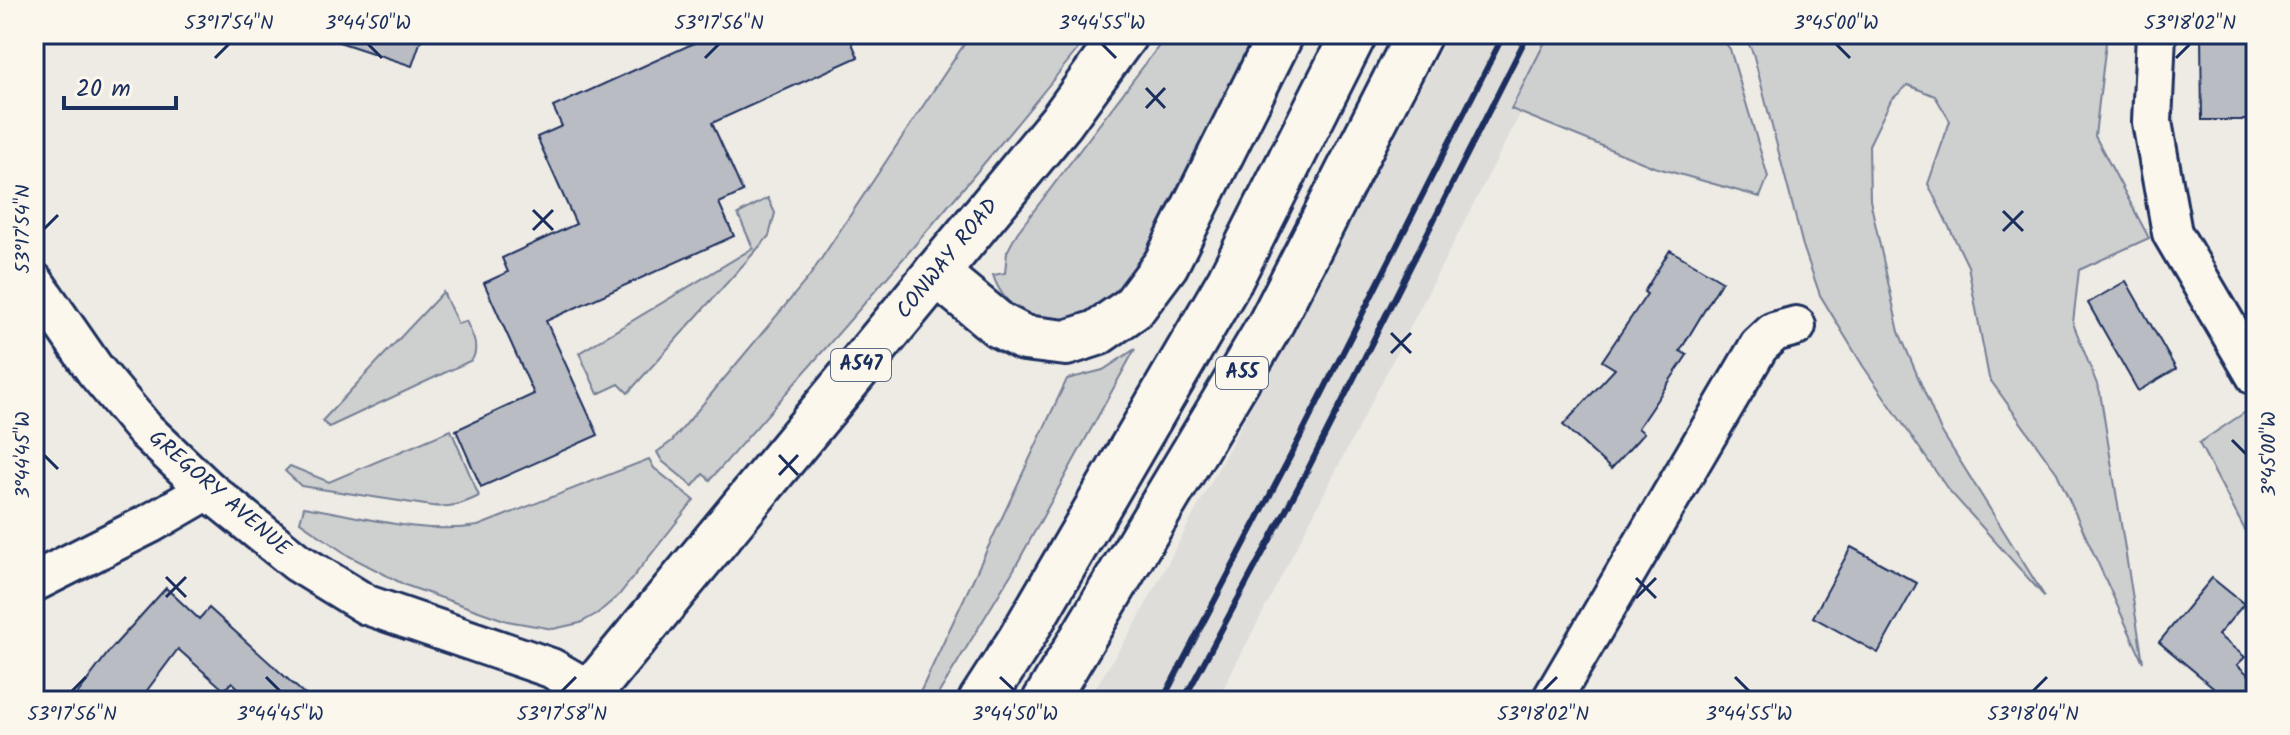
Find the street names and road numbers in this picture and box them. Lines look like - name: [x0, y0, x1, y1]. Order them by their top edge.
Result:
- street label: CONWAY ROAD: [888, 191, 1008, 327]
- road number: A547: [831, 349, 891, 381]
- road number: A55: [1216, 357, 1268, 389]
- street label: GREGORY AVENUE: [140, 422, 299, 567]

